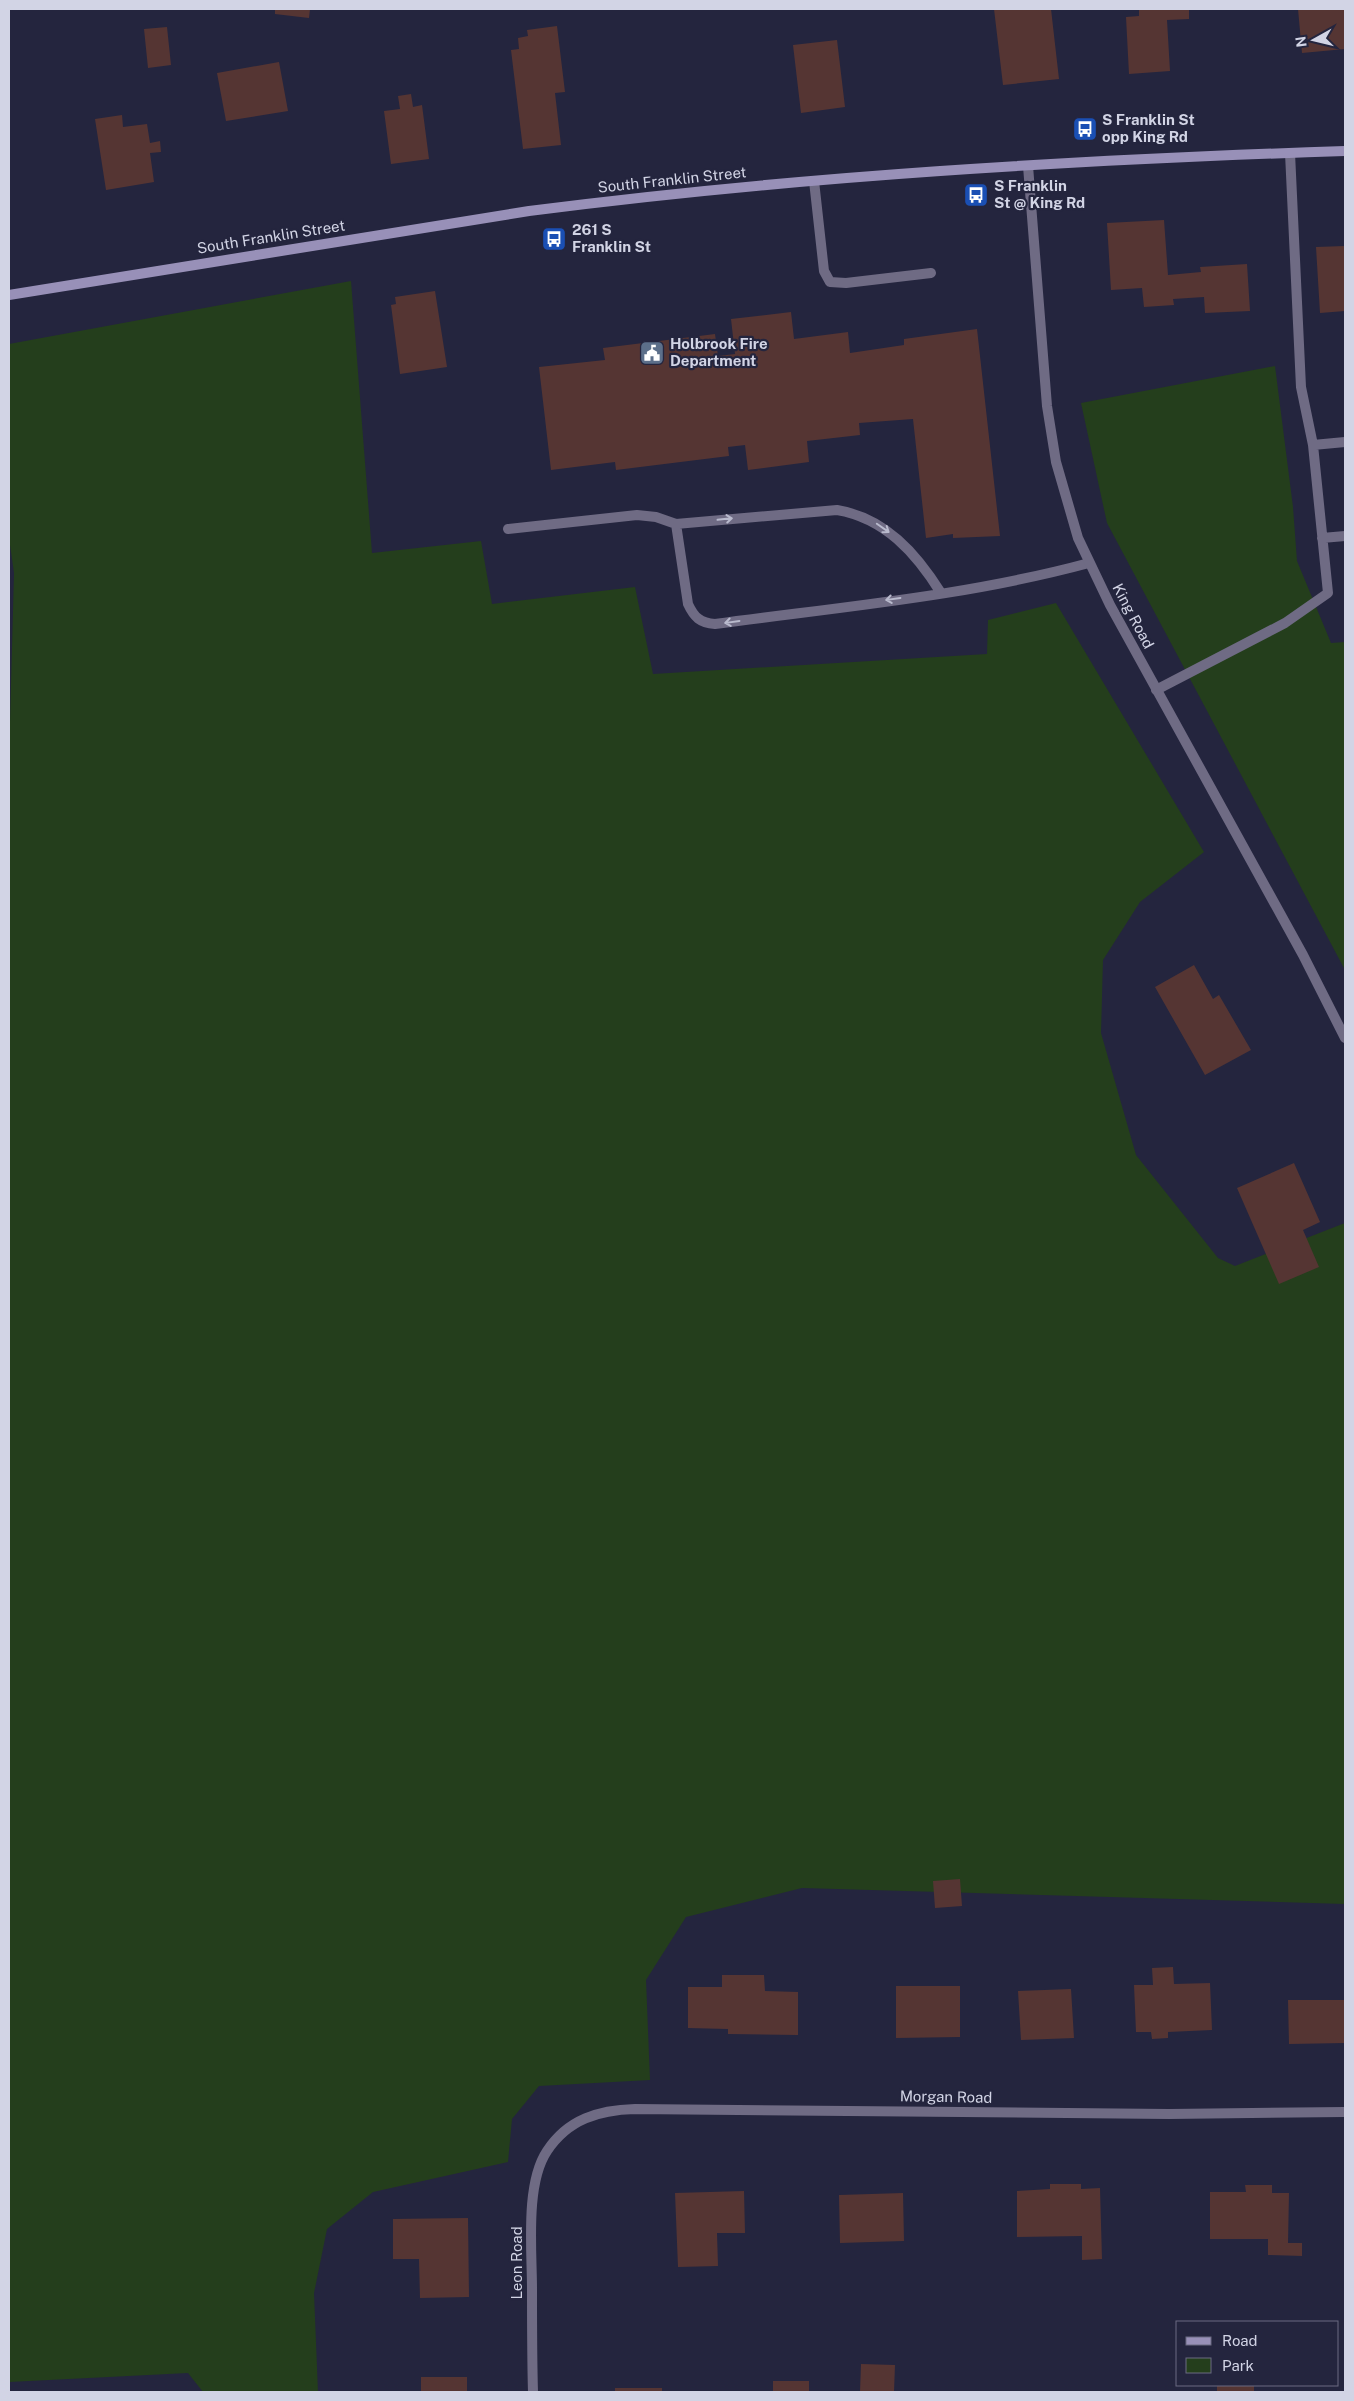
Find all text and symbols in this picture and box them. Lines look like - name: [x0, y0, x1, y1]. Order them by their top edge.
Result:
- north arrow: [1289, 15, 1339, 65]
- text: N: [1292, 35, 1310, 48]
- place label: S Franklin St opp King Rd: [1102, 111, 1195, 145]
- bus stop icon: S Franklin St opp King Rd: [1072, 116, 1098, 142]
- street label: South Franklin Street: [597, 163, 747, 196]
- place label: S Franklin St @ King Rd: [994, 177, 1085, 211]
- bus stop icon: S Franklin St @ King Rd: [963, 182, 989, 208]
- street label: South Franklin Street: [196, 216, 346, 257]
- place label: 261 S Franklin St: [572, 221, 651, 255]
- bus stop icon: 261 S Franklin St: [541, 226, 567, 252]
- place label: Holbrook Fire Department: [670, 335, 768, 369]
- public building icon: Holbrook Fire Department: [639, 340, 665, 366]
- one-way arrow: [716, 514, 732, 523]
- one-way arrow: [875, 523, 889, 533]
- street label: King Road: [1109, 580, 1158, 651]
- one-way arrow: [886, 594, 902, 604]
- one-way arrow: [725, 617, 741, 627]
- street label: Morgan Road: [900, 2087, 992, 2106]
- street label: Leon Road: [508, 2226, 525, 2300]
- legend: [1176, 2321, 1339, 2386]
- text: Road: [1222, 2332, 1258, 2349]
- text: Park: [1222, 2357, 1254, 2374]

